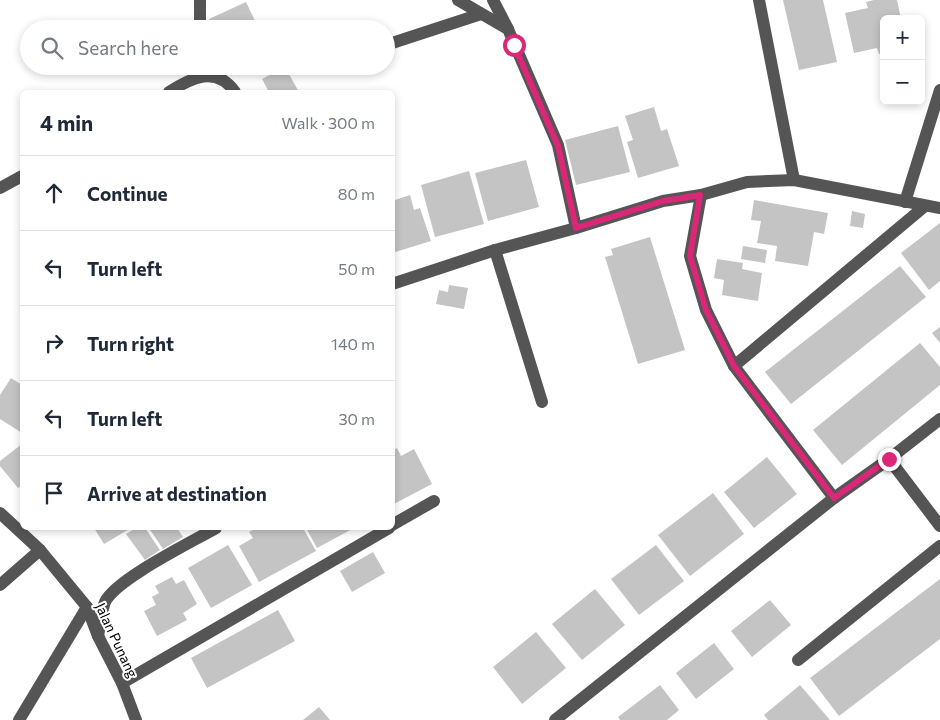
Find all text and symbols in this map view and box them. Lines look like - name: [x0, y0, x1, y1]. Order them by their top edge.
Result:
- map controls: [880, 15, 925, 105]
- button: +: [880, 15, 925, 60]
- search box: [20, 20, 395, 75]
- icon: search: [38, 34, 66, 62]
- route start: [503, 34, 526, 57]
- text: Search here: [78, 36, 178, 59]
- button: −: [880, 60, 925, 105]
- text: 4 min: [40, 110, 93, 135]
- text: Walk · 300 m: [281, 113, 375, 132]
- icon: ahead: [40, 179, 68, 207]
- text: Continue: [87, 182, 167, 205]
- text: 80 m: [338, 184, 375, 203]
- icon: left: [40, 254, 68, 282]
- text: Turn left: [87, 257, 162, 280]
- text: 50 m: [338, 259, 375, 278]
- icon: right: [40, 329, 68, 357]
- text: Turn right: [87, 332, 174, 355]
- text: 140 m: [331, 334, 375, 353]
- icon: left: [40, 404, 68, 432]
- text: Turn left: [87, 407, 162, 430]
- text: 30 m: [338, 409, 375, 428]
- route end: [878, 448, 901, 471]
- icon: arrive: [40, 479, 68, 507]
- text: Arrive at destination: [87, 482, 267, 505]
- street label: Jalan Punang: [92, 600, 142, 680]

